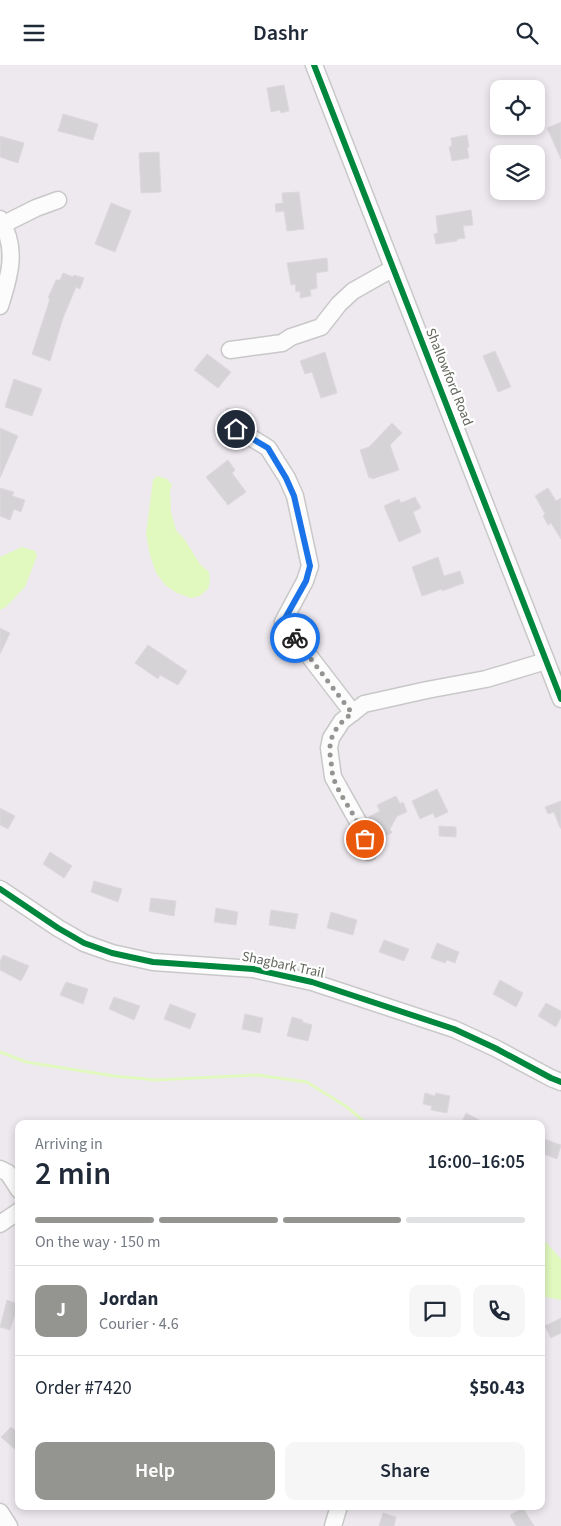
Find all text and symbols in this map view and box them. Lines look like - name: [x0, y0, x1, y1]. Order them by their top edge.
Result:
- text: Dashr: [253, 17, 308, 49]
- icon: menu: [20, 19, 48, 47]
- icon: search: [513, 19, 541, 47]
- map controls: [490, 80, 545, 200]
- button: locate: [490, 80, 545, 135]
- button: layers: [490, 145, 545, 200]
- street label: Shallowford Road: [420, 325, 478, 429]
- pin: [215, 408, 257, 450]
- icon: home: [222, 415, 250, 443]
- courier: [270, 613, 320, 663]
- icon: bike: [281, 624, 309, 652]
- pin: [344, 818, 386, 860]
- icon: bag: [351, 825, 379, 853]
- street label: Shagbark Trail: [240, 947, 327, 984]
- text: Arriving in: [35, 1133, 103, 1155]
- text: 16:00–16:05: [427, 1149, 525, 1176]
- text: 2 min: [35, 1151, 111, 1197]
- text: On the way · 150 m: [35, 1231, 160, 1253]
- button: chat: [409, 1285, 461, 1337]
- button: phone: [473, 1285, 525, 1337]
- text: Jordan: [99, 1286, 158, 1313]
- text: J: [56, 1297, 66, 1324]
- text: Courier · 4.6: [99, 1313, 179, 1335]
- text: Order #7420: [35, 1375, 132, 1402]
- text: $50.43: [469, 1375, 525, 1402]
- button: Help: [35, 1442, 275, 1500]
- button: Share: [285, 1442, 525, 1500]

